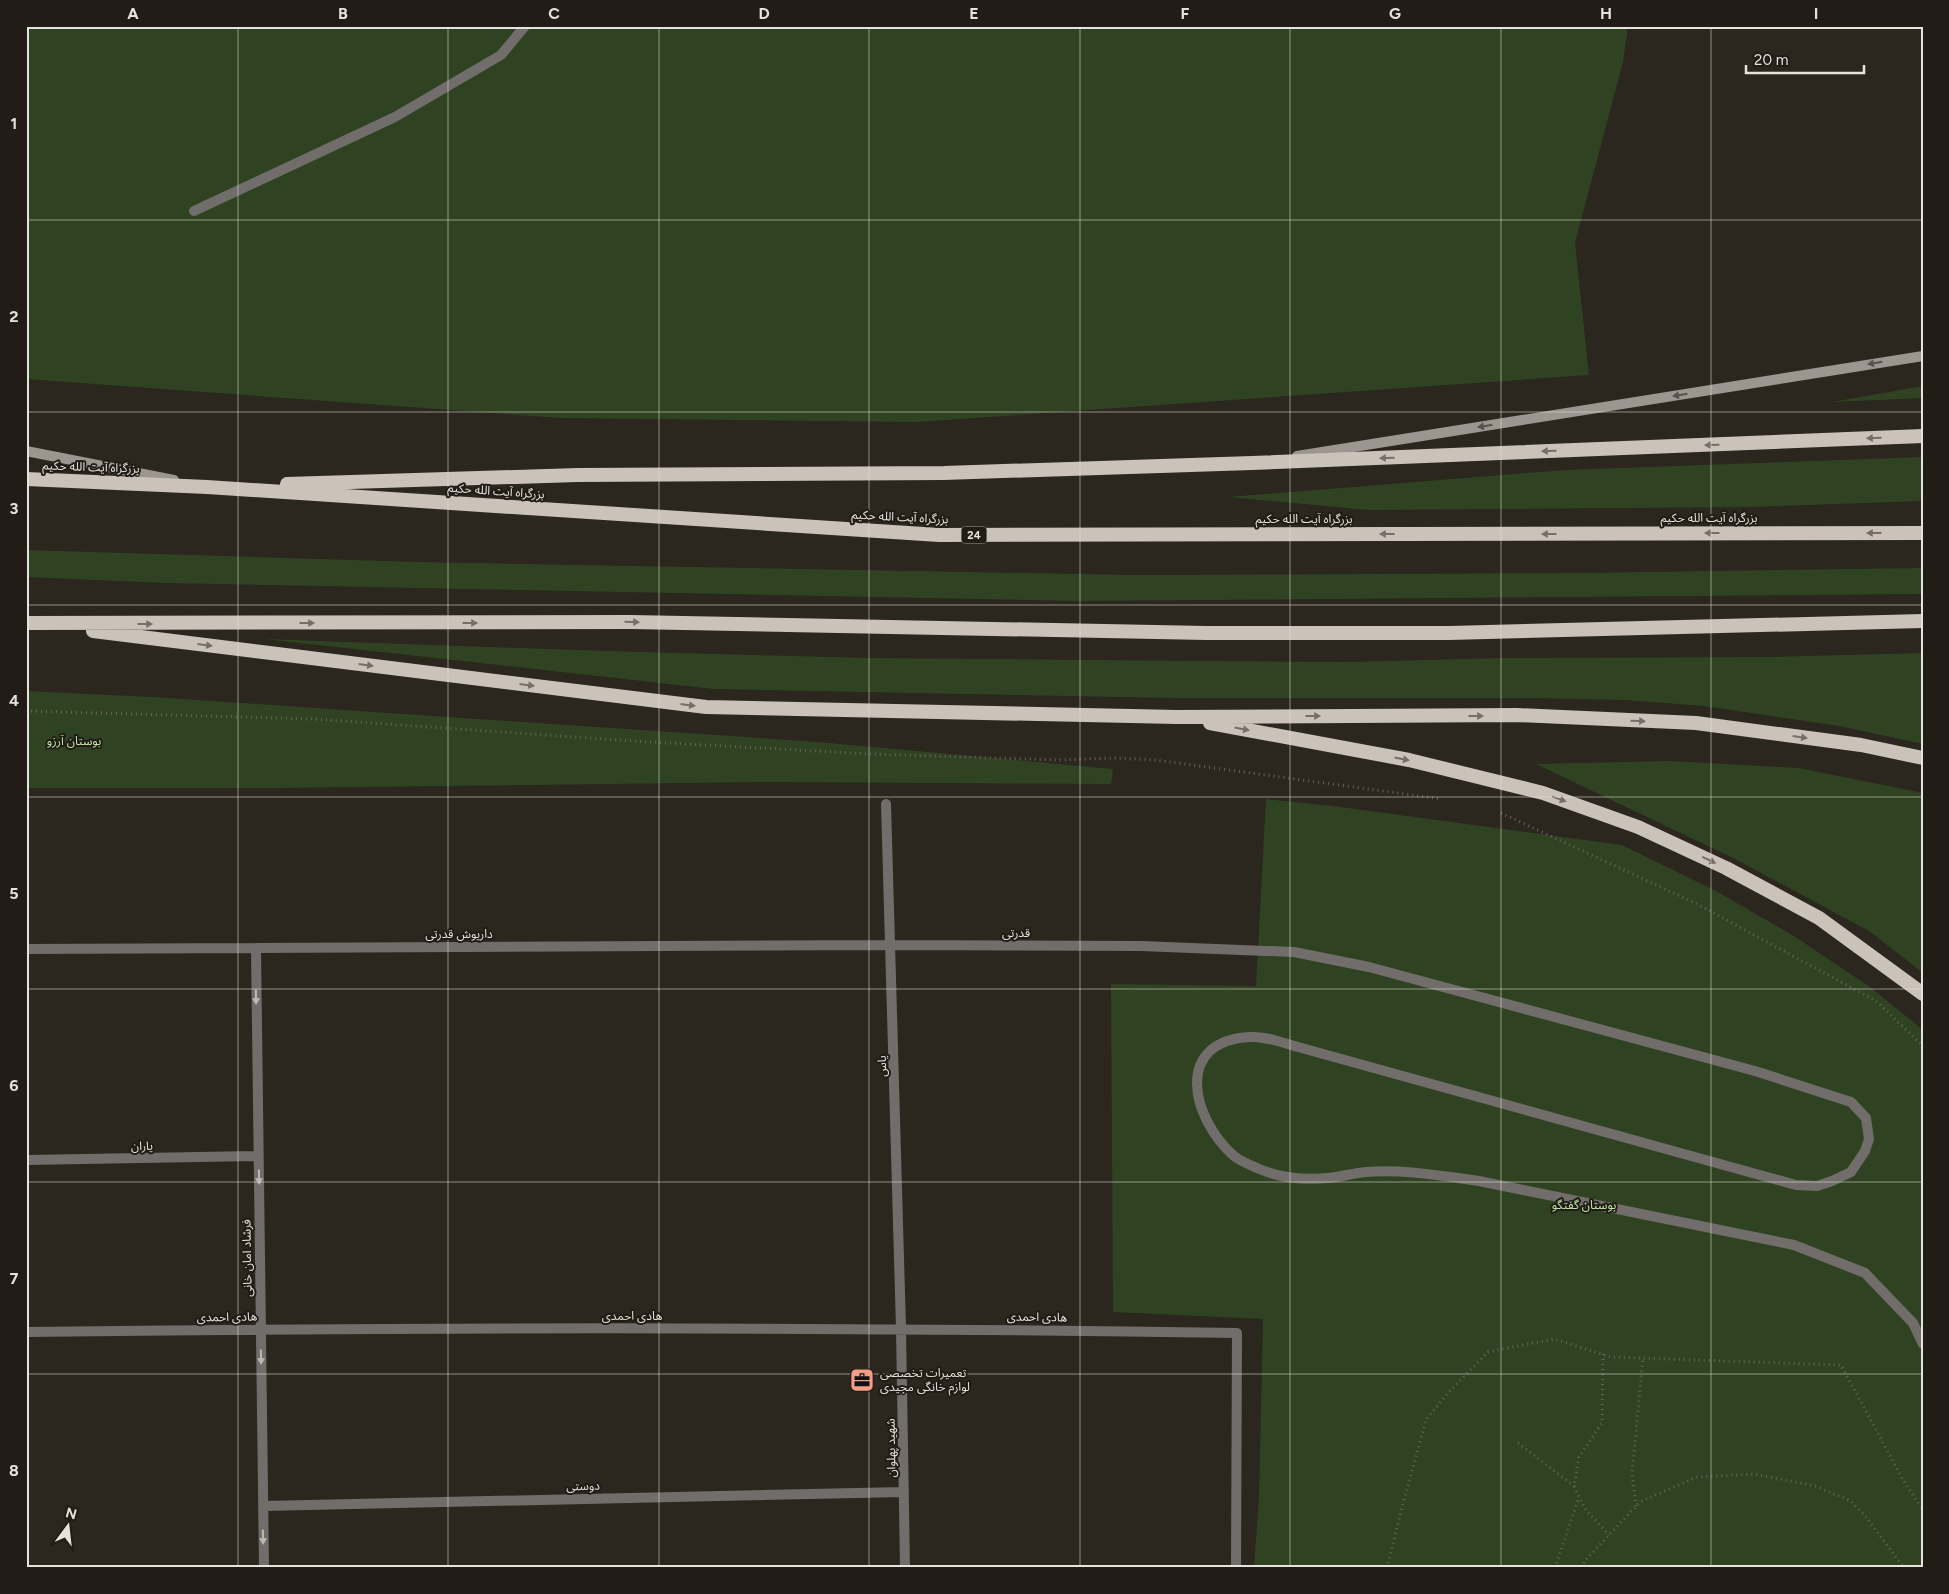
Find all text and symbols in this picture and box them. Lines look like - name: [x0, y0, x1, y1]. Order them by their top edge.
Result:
- text: A: [127, 4, 139, 23]
- text: B: [338, 4, 348, 23]
- text: C: [548, 4, 560, 23]
- text: D: [758, 4, 770, 23]
- text: E: [969, 4, 979, 23]
- text: F: [1181, 4, 1190, 23]
- text: G: [1389, 4, 1401, 23]
- text: H: [1600, 4, 1612, 23]
- text: I: [1814, 4, 1818, 23]
- scale bar: [1746, 42, 1864, 74]
- text: 20 m: [1754, 51, 1788, 69]
- text: 1: [11, 114, 17, 133]
- text: 2: [9, 307, 19, 326]
- one-way arrow: [1866, 360, 1882, 368]
- one-way arrow: [1671, 391, 1687, 399]
- one-way arrow: [1476, 422, 1492, 430]
- one-way arrow: [1866, 435, 1882, 443]
- one-way arrow: [1703, 441, 1719, 449]
- one-way arrow: [1541, 448, 1557, 456]
- one-way arrow: [1379, 454, 1395, 462]
- street label: بزرگراه آیت الله حکیم: [42, 458, 140, 478]
- street label: بزرگراه آیت الله حکیم: [447, 481, 545, 503]
- text: 3: [10, 499, 19, 518]
- street label: بزرگراه آیت الله حکیم: [851, 507, 949, 529]
- street label: بزرگراه آیت الله حکیم: [1660, 511, 1758, 527]
- street label: بزرگراه آیت الله حکیم: [1255, 512, 1353, 528]
- road number: 24: [962, 526, 986, 544]
- one-way arrow: [1703, 529, 1719, 537]
- one-way arrow: [1866, 529, 1882, 537]
- one-way arrow: [1378, 530, 1394, 538]
- one-way arrow: [1541, 530, 1557, 538]
- one-way arrow: [137, 619, 153, 627]
- one-way arrow: [300, 619, 316, 627]
- one-way arrow: [462, 619, 478, 627]
- one-way arrow: [625, 619, 641, 627]
- one-way arrow: [197, 641, 213, 649]
- one-way arrow: [358, 661, 374, 669]
- one-way arrow: [519, 681, 535, 689]
- text: 4: [9, 691, 19, 710]
- one-way arrow: [681, 701, 697, 709]
- one-way arrow: [1305, 712, 1321, 720]
- one-way arrow: [1468, 712, 1484, 720]
- one-way arrow: [1630, 717, 1646, 725]
- one-way arrow: [1234, 725, 1250, 733]
- one-way arrow: [1792, 733, 1808, 741]
- park label: بوستان آرزو: [47, 734, 101, 748]
- one-way arrow: [1394, 755, 1410, 763]
- one-way arrow: [1552, 795, 1567, 803]
- one-way arrow: [1702, 856, 1716, 864]
- text: 5: [9, 884, 19, 903]
- street label: قدرتی: [1002, 926, 1030, 940]
- street label: داریوش قدرتی: [425, 927, 493, 941]
- one-way arrow: [252, 989, 260, 1005]
- street label: یاس: [875, 1055, 889, 1077]
- text: 6: [9, 1076, 19, 1095]
- street label: یاران: [131, 1139, 153, 1153]
- one-way arrow: [255, 1169, 263, 1185]
- park label: بوستان گفتگو: [1552, 1198, 1616, 1212]
- street label: فرشاد امان خانی: [239, 1219, 255, 1297]
- text: 7: [10, 1269, 19, 1288]
- street label: هادی احمدی: [197, 1309, 258, 1325]
- street label: هادی احمدی: [602, 1309, 662, 1323]
- street label: هادی احمدی: [1007, 1309, 1068, 1325]
- one-way arrow: [257, 1349, 265, 1365]
- place label: تعمیرات تخصصی لوازم خانگی مجیدی: [880, 1366, 970, 1396]
- office icon: تعمیرات تخصصی لوازم خانگی مجیدی: [849, 1367, 875, 1393]
- street label: شهید پهلوان: [883, 1418, 900, 1478]
- text: 8: [9, 1461, 19, 1480]
- street label: دوستی: [566, 1479, 600, 1493]
- north arrow: [42, 1502, 92, 1552]
- text: N: [64, 1504, 79, 1524]
- one-way arrow: [259, 1529, 267, 1545]

